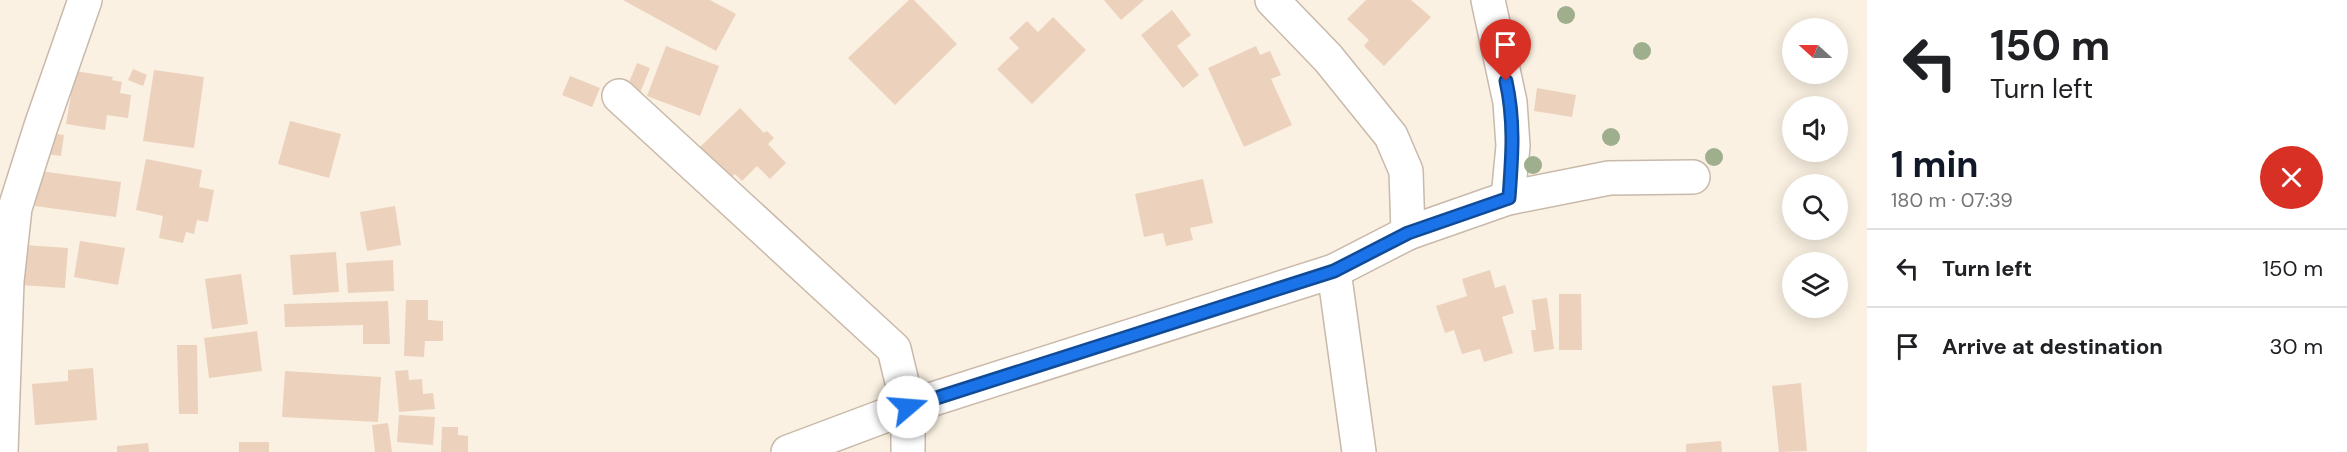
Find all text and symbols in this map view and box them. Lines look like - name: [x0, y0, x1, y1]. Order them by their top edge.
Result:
- north arrow: [1782, 18, 1848, 84]
- map controls: [1782, 18, 1848, 318]
- text: 150 m: [1990, 18, 2110, 73]
- pin: [1480, 19, 1531, 81]
- icon: left: [1891, 24, 1969, 102]
- icon: arrive: [1489, 28, 1522, 61]
- text: Turn left: [1990, 71, 2093, 106]
- button: sound: [1782, 96, 1848, 162]
- text: 1 min: [1891, 141, 1979, 188]
- button: close: [2260, 146, 2323, 209]
- button: search: [1782, 174, 1848, 240]
- text: 180 m · 07:39: [1891, 187, 2013, 213]
- button: layers: [1782, 252, 1848, 318]
- icon: left: [1891, 252, 1924, 285]
- text: Turn left: [1942, 254, 2032, 283]
- text: 150 m: [2262, 254, 2323, 283]
- icon: arrive: [1891, 330, 1924, 363]
- text: Arrive at destination: [1942, 332, 2163, 361]
- text: 30 m: [2269, 332, 2323, 361]
- position arrow: [876, 375, 940, 439]

